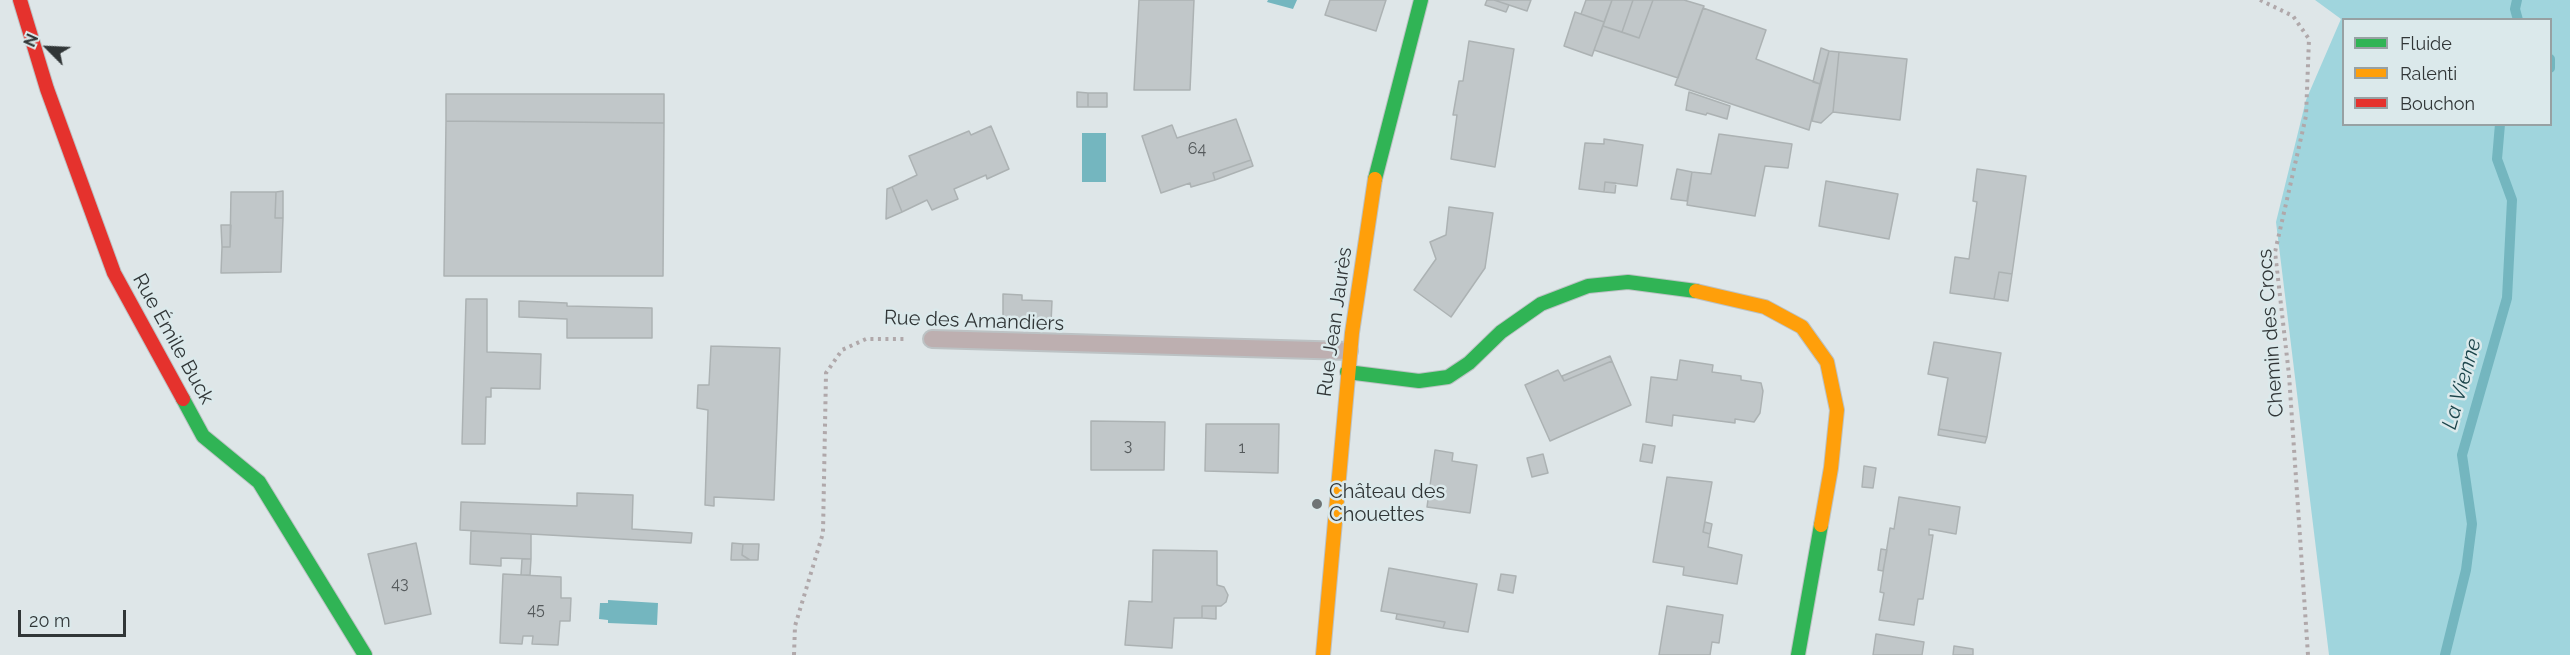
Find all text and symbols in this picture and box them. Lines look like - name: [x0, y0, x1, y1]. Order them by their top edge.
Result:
- north arrow: [18, 18, 78, 78]
- legend: [2342, 18, 2552, 126]
- text: N: [20, 31, 42, 50]
- text: Fluide: [2400, 33, 2452, 54]
- text: Ralenti: [2400, 63, 2457, 84]
- text: Bouchon: [2400, 93, 2475, 114]
- house number: 64: [1188, 139, 1206, 159]
- street label: Rue Jean Jaurès: [1313, 246, 1357, 398]
- street label: Chemin des Crocs: [2253, 248, 2289, 418]
- street label: Rue Émile Buck: [127, 270, 219, 408]
- street label: Rue des Amandiers: [884, 306, 1064, 336]
- water label: La Vienne: [2437, 336, 2487, 432]
- house number: 3: [1124, 436, 1132, 456]
- house number: 1: [1239, 438, 1245, 458]
- place label: Château des Chouettes: [1329, 480, 1445, 527]
- marker: Château des Chouettes: [1310, 497, 1324, 511]
- house number: 43: [391, 574, 409, 594]
- scale bar: [21, 598, 129, 636]
- house number: 45: [527, 600, 545, 620]
- text: 20 m: [29, 610, 71, 631]

